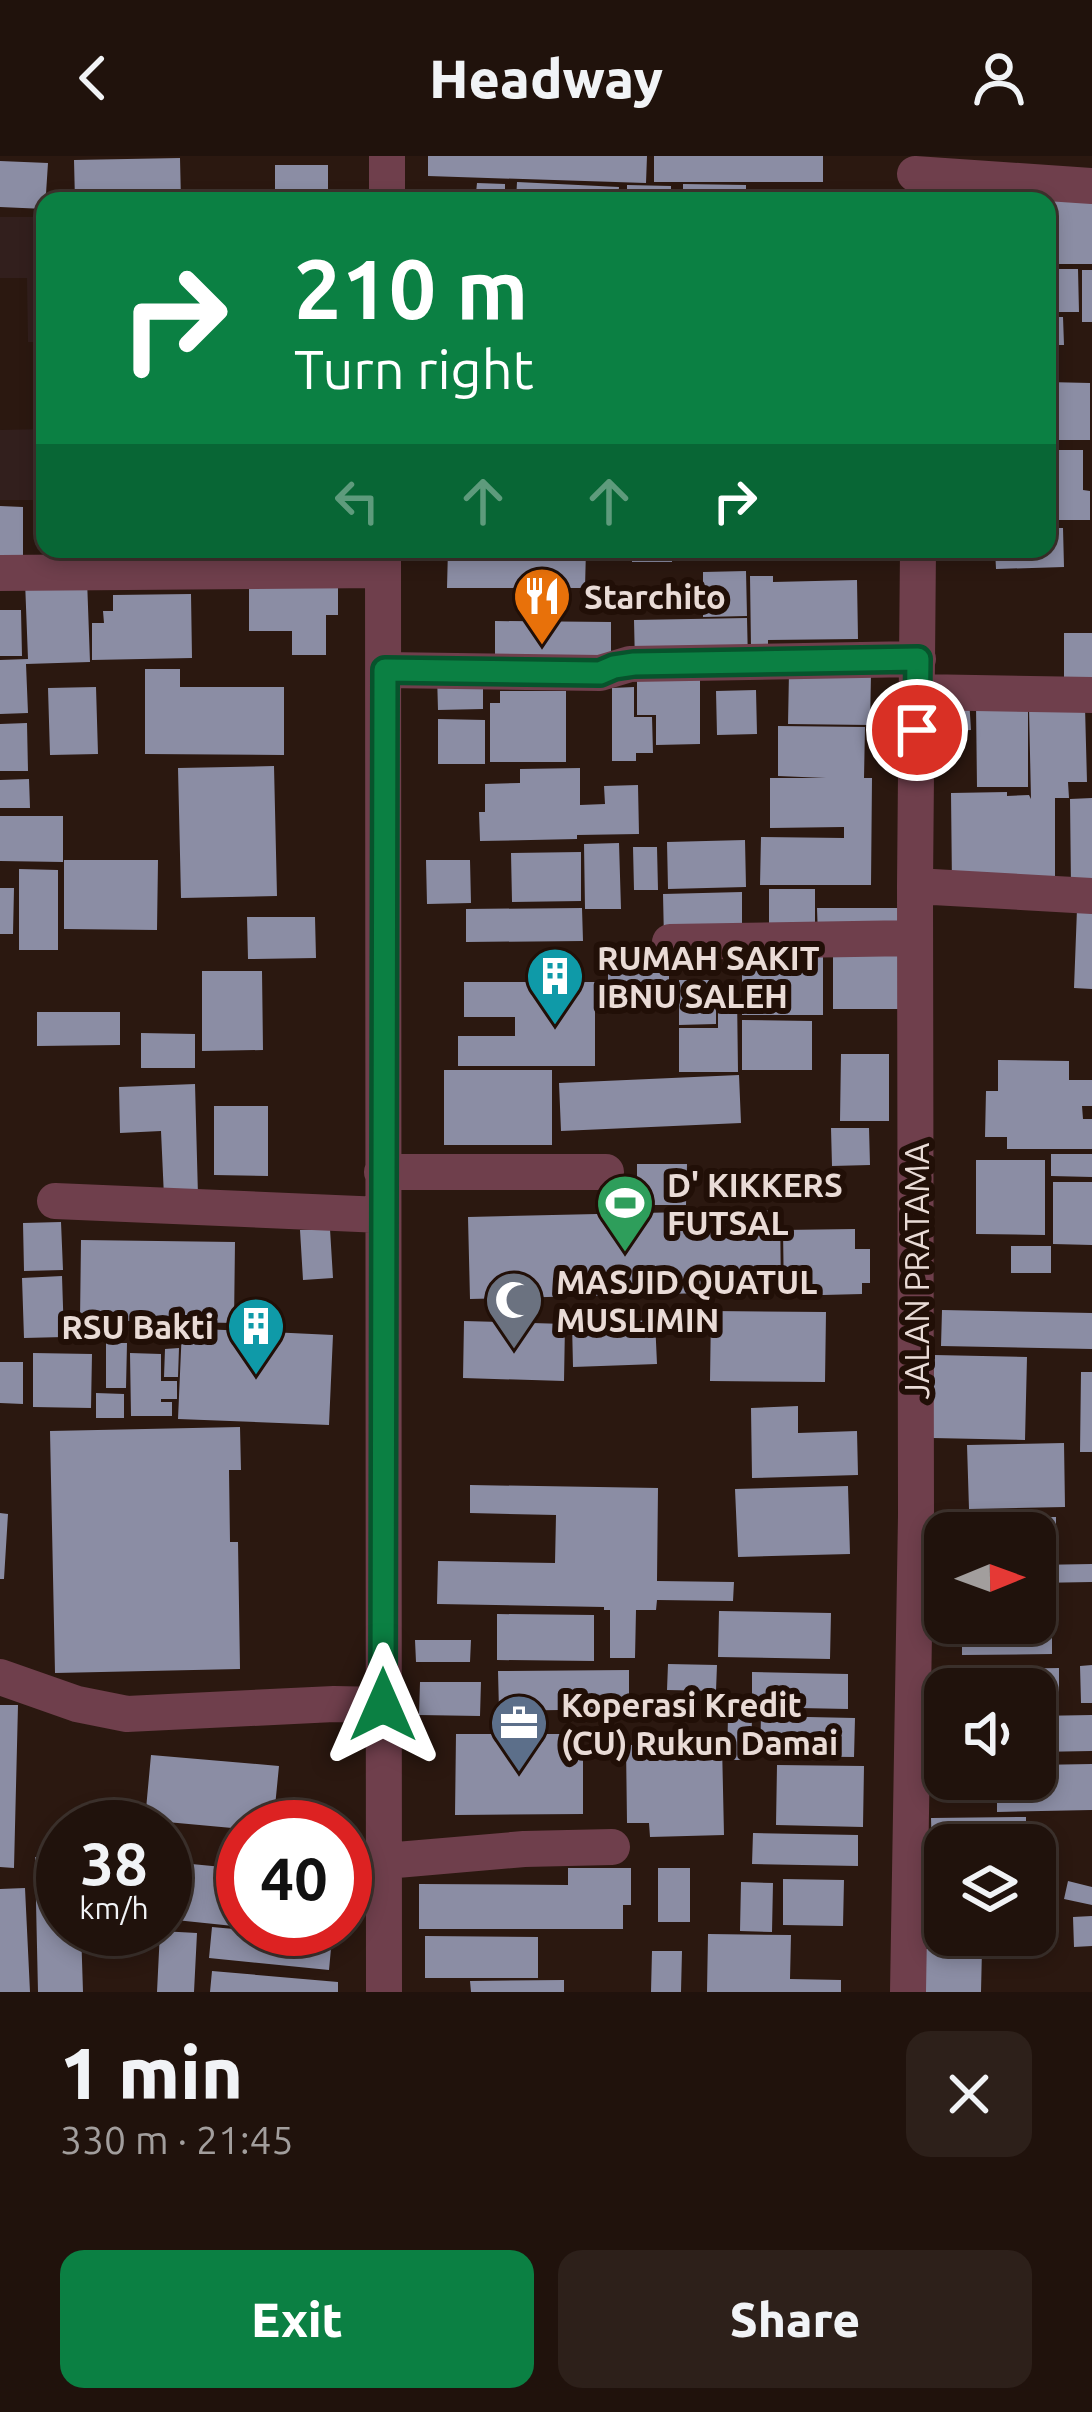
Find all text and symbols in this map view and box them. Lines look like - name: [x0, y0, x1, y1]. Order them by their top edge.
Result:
- icon: back: [60, 45, 126, 111]
- icon: person: [966, 45, 1032, 111]
- text: Headway: [429, 48, 663, 108]
- icon: right: [96, 240, 252, 396]
- text: 210 m: [294, 241, 528, 335]
- text: Turn right: [294, 339, 534, 399]
- icon: left: [324, 468, 390, 534]
- icon: ahead: [450, 468, 516, 534]
- icon: ahead: [576, 468, 642, 534]
- icon: right: [702, 468, 768, 534]
- restaurant icon: Starchito: [511, 565, 573, 647]
- place label: Starchito: [584, 578, 726, 615]
- pin: [866, 679, 968, 781]
- icon: arrive: [884, 697, 950, 763]
- place label: RUMAH SAKIT IBNU SALEH: [597, 939, 820, 1014]
- building icon: RUMAH SAKIT IBNU SALEH: [524, 945, 586, 1027]
- street label: JALAN PRATAMA: [898, 1142, 935, 1399]
- place label: D' KIKKERS FUTSAL: [667, 1166, 843, 1241]
- sports icon: D' KIKKERS FUTSAL: [594, 1172, 656, 1254]
- place label: MASJID QUATUL MUSLIMIN: [556, 1263, 817, 1338]
- mosque icon: MASJID QUATUL MUSLIMIN: [483, 1269, 545, 1351]
- building icon: RSU Bakti: [225, 1295, 287, 1377]
- place label: RSU Bakti: [61, 1308, 214, 1345]
- north arrow: [924, 1512, 1056, 1644]
- map controls: [924, 1512, 1056, 1956]
- position arrow: [320, 1642, 446, 1768]
- button: sound: [924, 1668, 1056, 1800]
- place label: Koperasi Kredit (CU) Rukun Damai: [561, 1686, 838, 1762]
- office icon: Koperasi Kredit (CU) Rukun Damai: [488, 1692, 550, 1774]
- speed limit sign: 40: [216, 1800, 372, 1956]
- button: layers: [924, 1824, 1056, 1956]
- text: 38: [80, 1829, 148, 1896]
- text: km/h: [79, 1891, 149, 1925]
- button: close: [906, 2031, 1032, 2157]
- text: 1 min: [60, 2032, 243, 2113]
- text: 330 m · 21:45: [60, 2118, 294, 2161]
- button: Exit: [60, 2250, 534, 2388]
- button: Share: [558, 2250, 1032, 2388]

